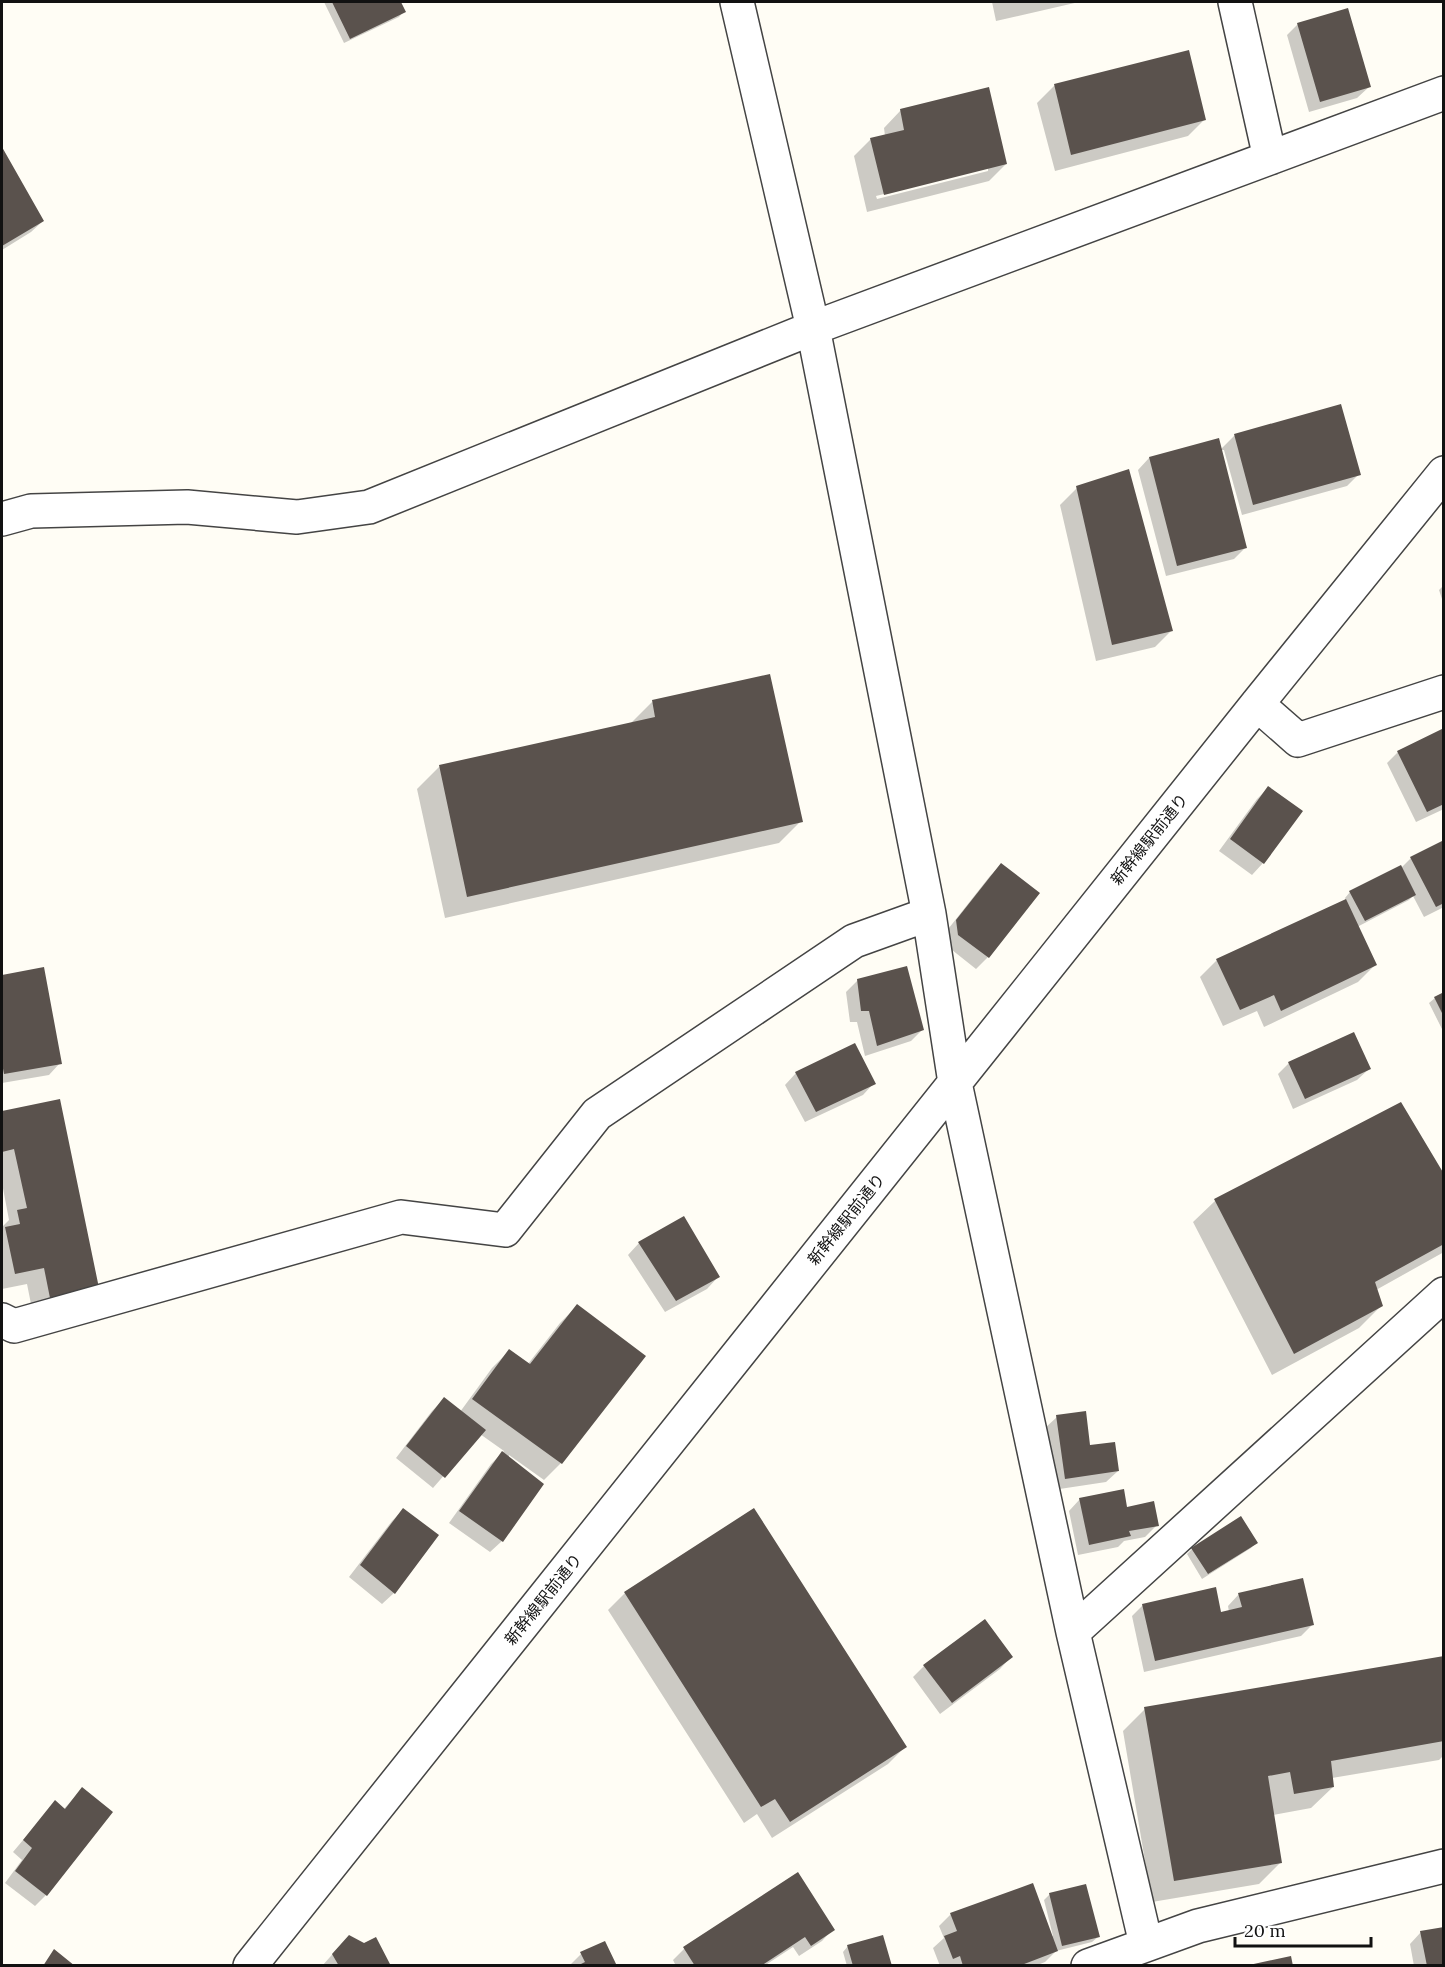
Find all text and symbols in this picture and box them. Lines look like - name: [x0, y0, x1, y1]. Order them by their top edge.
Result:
- street label: 新幹線駅前通り: [1106, 789, 1192, 889]
- street label: 新幹線駅前通り: [803, 1169, 889, 1269]
- street label: 新幹線駅前通り: [500, 1549, 586, 1649]
- scale bar: [1235, 1910, 1372, 1948]
- text: 20 m: [1244, 1919, 1286, 1942]

